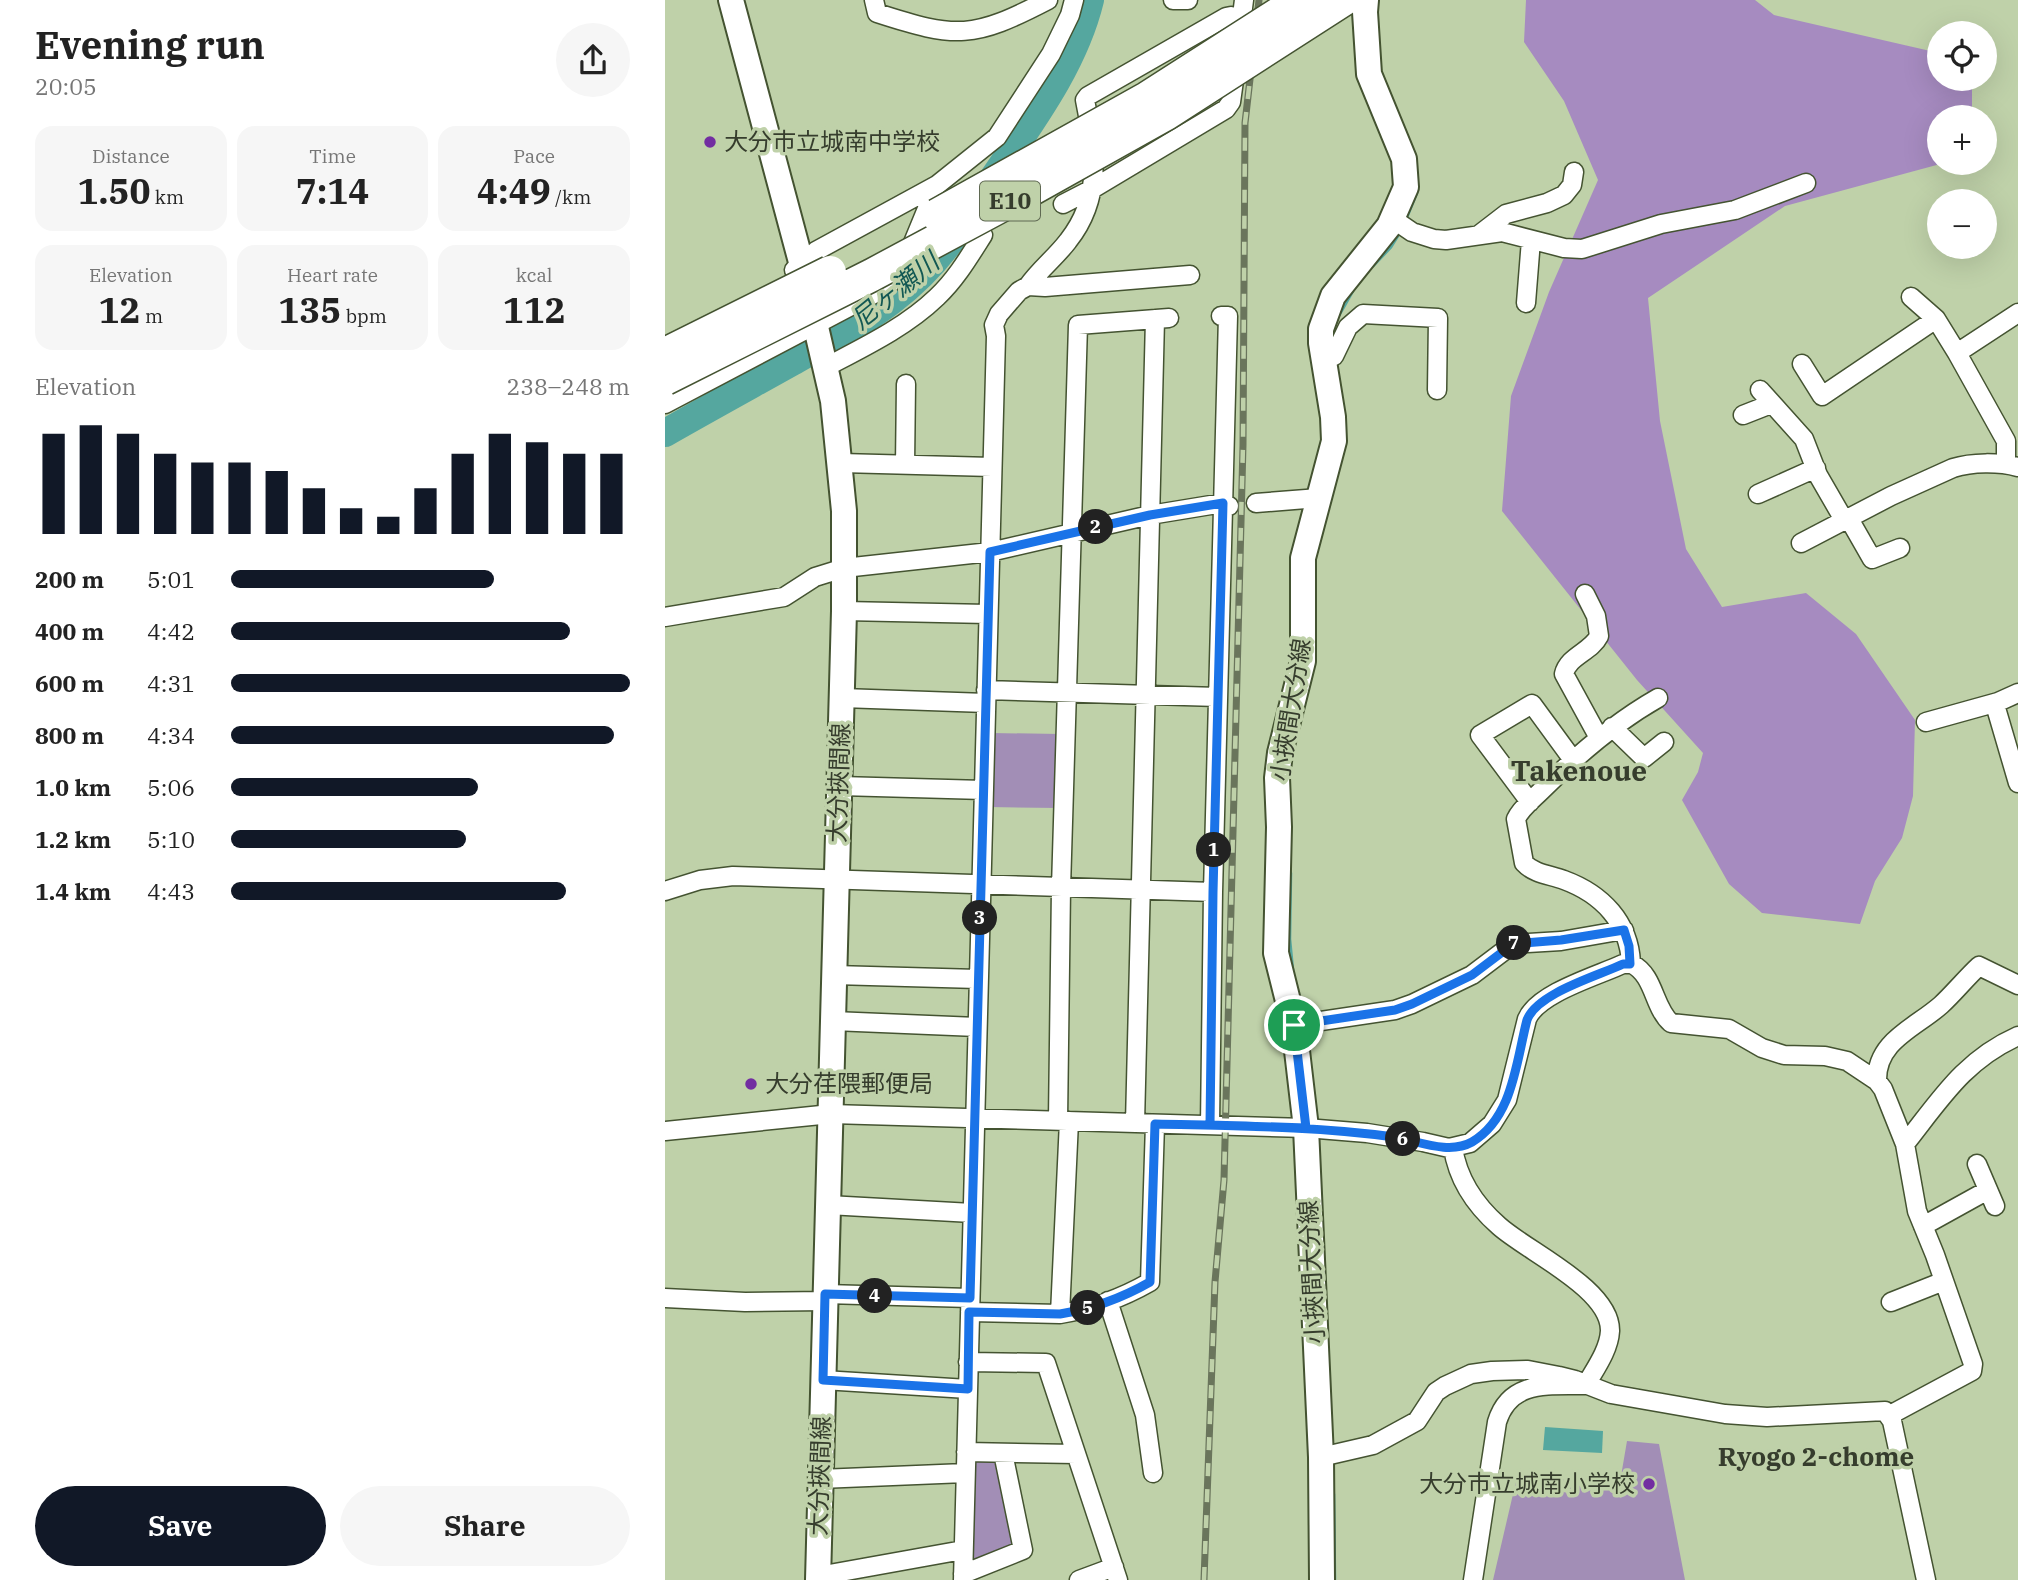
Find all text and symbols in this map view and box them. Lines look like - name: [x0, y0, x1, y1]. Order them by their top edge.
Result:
- text: Evening run: [35, 20, 265, 69]
- map controls: [1927, 21, 1997, 259]
- button: locate: [1927, 21, 1997, 91]
- button: share: [556, 23, 630, 97]
- text: 20:05: [35, 71, 97, 101]
- button: +: [1927, 105, 1997, 175]
- place label: 大分市立城南中学校: [724, 125, 940, 157]
- marker: 大分市立城南中学校: [702, 134, 718, 150]
- text: Distance: [92, 144, 170, 168]
- text: Time: [309, 144, 356, 168]
- text: Pace: [513, 144, 555, 168]
- text: 1.50: [78, 168, 150, 214]
- text: 7:14: [296, 168, 369, 214]
- text: 4:49: [477, 168, 551, 214]
- road number: E10: [980, 182, 1040, 220]
- text: km: [150, 185, 184, 209]
- text: /km: [551, 185, 591, 209]
- button: −: [1927, 189, 1997, 259]
- water label: 尼ヶ瀬川: [843, 242, 948, 336]
- text: Elevation: [89, 263, 173, 287]
- text: Heart rate: [287, 263, 378, 287]
- text: kcal: [516, 263, 552, 287]
- text: 12: [99, 287, 141, 333]
- text: 135: [278, 287, 341, 333]
- text: 112: [503, 287, 566, 333]
- text: m: [141, 304, 163, 328]
- text: bpm: [341, 304, 387, 328]
- text: Elevation: [35, 371, 136, 401]
- text: 238–248 m: [506, 371, 630, 401]
- pin: 2: [1079, 510, 1113, 544]
- text: 2: [1090, 514, 1101, 538]
- text: 200 m: [35, 564, 104, 594]
- text: 5:01: [147, 564, 195, 594]
- text: 400 m: [35, 616, 104, 646]
- text: 4:42: [147, 616, 195, 646]
- street label: 小挾間大分線: [1263, 636, 1317, 783]
- text: 600 m: [35, 668, 104, 698]
- text: 4:31: [147, 668, 195, 698]
- text: 800 m: [35, 720, 104, 750]
- text: 4:34: [147, 720, 195, 750]
- street label: 大分挾間線: [820, 722, 856, 843]
- district label: Takenoue: [1511, 752, 1647, 789]
- text: 1.0 km: [35, 772, 111, 802]
- text: 5:06: [147, 772, 195, 802]
- text: 1.2 km: [35, 824, 111, 854]
- text: 5:10: [147, 824, 195, 854]
- pin: 1: [1197, 832, 1231, 868]
- text: 1: [1208, 837, 1219, 861]
- text: 1.4 km: [35, 876, 111, 906]
- text: 4:43: [147, 876, 195, 906]
- pin: 3: [963, 900, 997, 936]
- text: 3: [974, 905, 985, 929]
- pin: 7: [1497, 926, 1531, 960]
- text: 7: [1508, 930, 1519, 954]
- pin: [1264, 995, 1324, 1055]
- icon: arrive: [1275, 1006, 1313, 1044]
- place label: 大分荏隈郵便局: [765, 1067, 933, 1099]
- marker: 大分荏隈郵便局: [743, 1076, 759, 1092]
- pin: 6: [1385, 1122, 1421, 1156]
- text: 6: [1397, 1126, 1408, 1150]
- street label: 小挾間大分線: [1291, 1199, 1331, 1345]
- pin: 4: [857, 1278, 893, 1314]
- text: 4: [869, 1283, 880, 1307]
- pin: 5: [1071, 1290, 1105, 1326]
- text: 5: [1082, 1295, 1093, 1319]
- street label: 大分挾間線: [801, 1415, 837, 1536]
- district label: Ryogo 2-chome: [1718, 1439, 1914, 1473]
- place label: 大分市立城南小学校: [1419, 1467, 1635, 1499]
- marker: 大分市立城南小学校: [1641, 1476, 1657, 1492]
- button: Save: [35, 1486, 326, 1566]
- button: Share: [340, 1486, 630, 1566]

